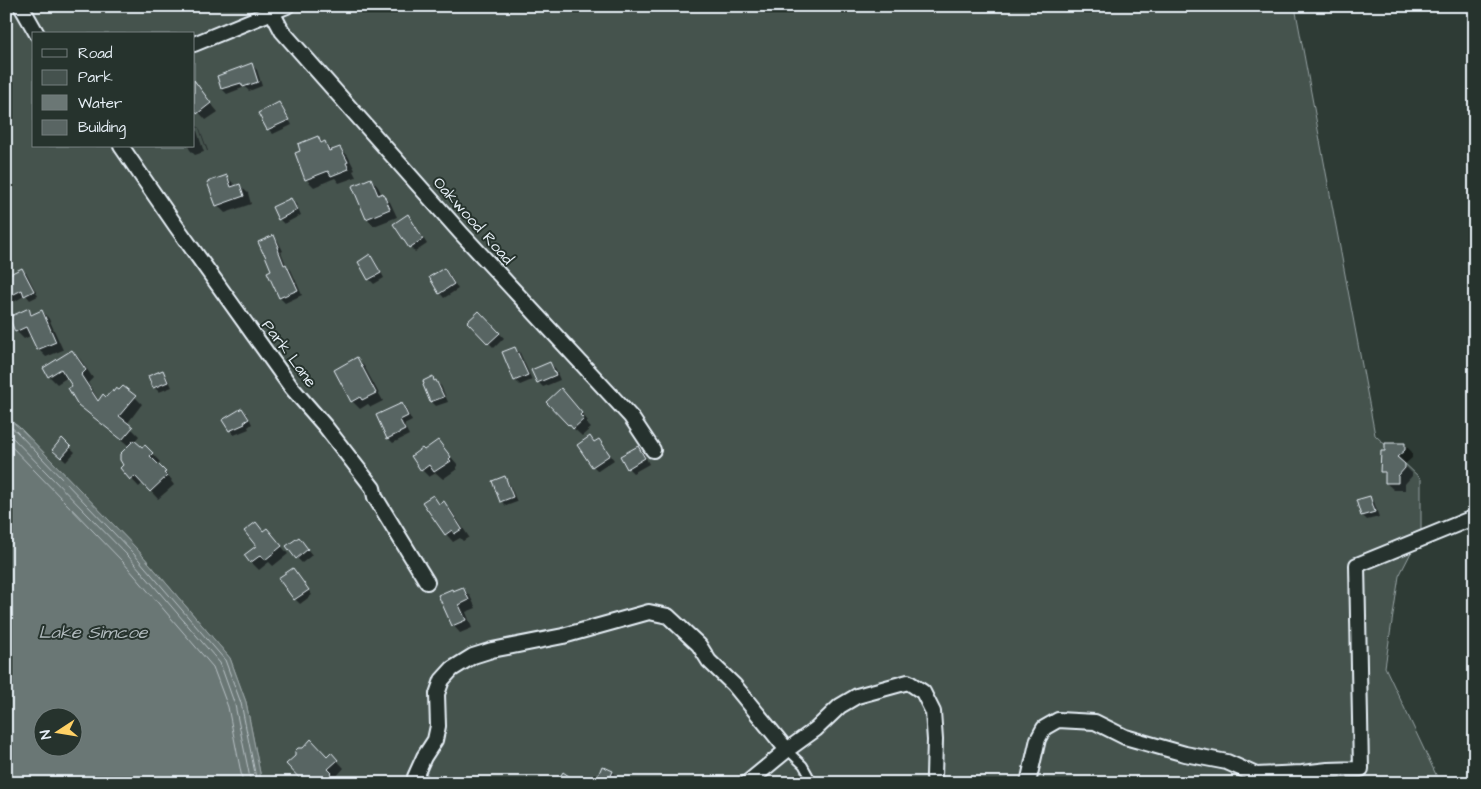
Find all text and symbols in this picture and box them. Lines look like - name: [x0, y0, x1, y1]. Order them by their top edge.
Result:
- legend: [32, 32, 195, 148]
- text: Road: [78, 43, 113, 64]
- text: Park: [78, 67, 113, 88]
- text: Water: [78, 93, 122, 114]
- text: Building: [78, 117, 126, 139]
- street label: Oakwood Road: [428, 172, 519, 269]
- street label: Park Lane: [257, 315, 322, 392]
- water label: Lake Simcoe: [38, 620, 149, 645]
- north arrow: [32, 706, 82, 756]
- text: N: [36, 728, 57, 741]

